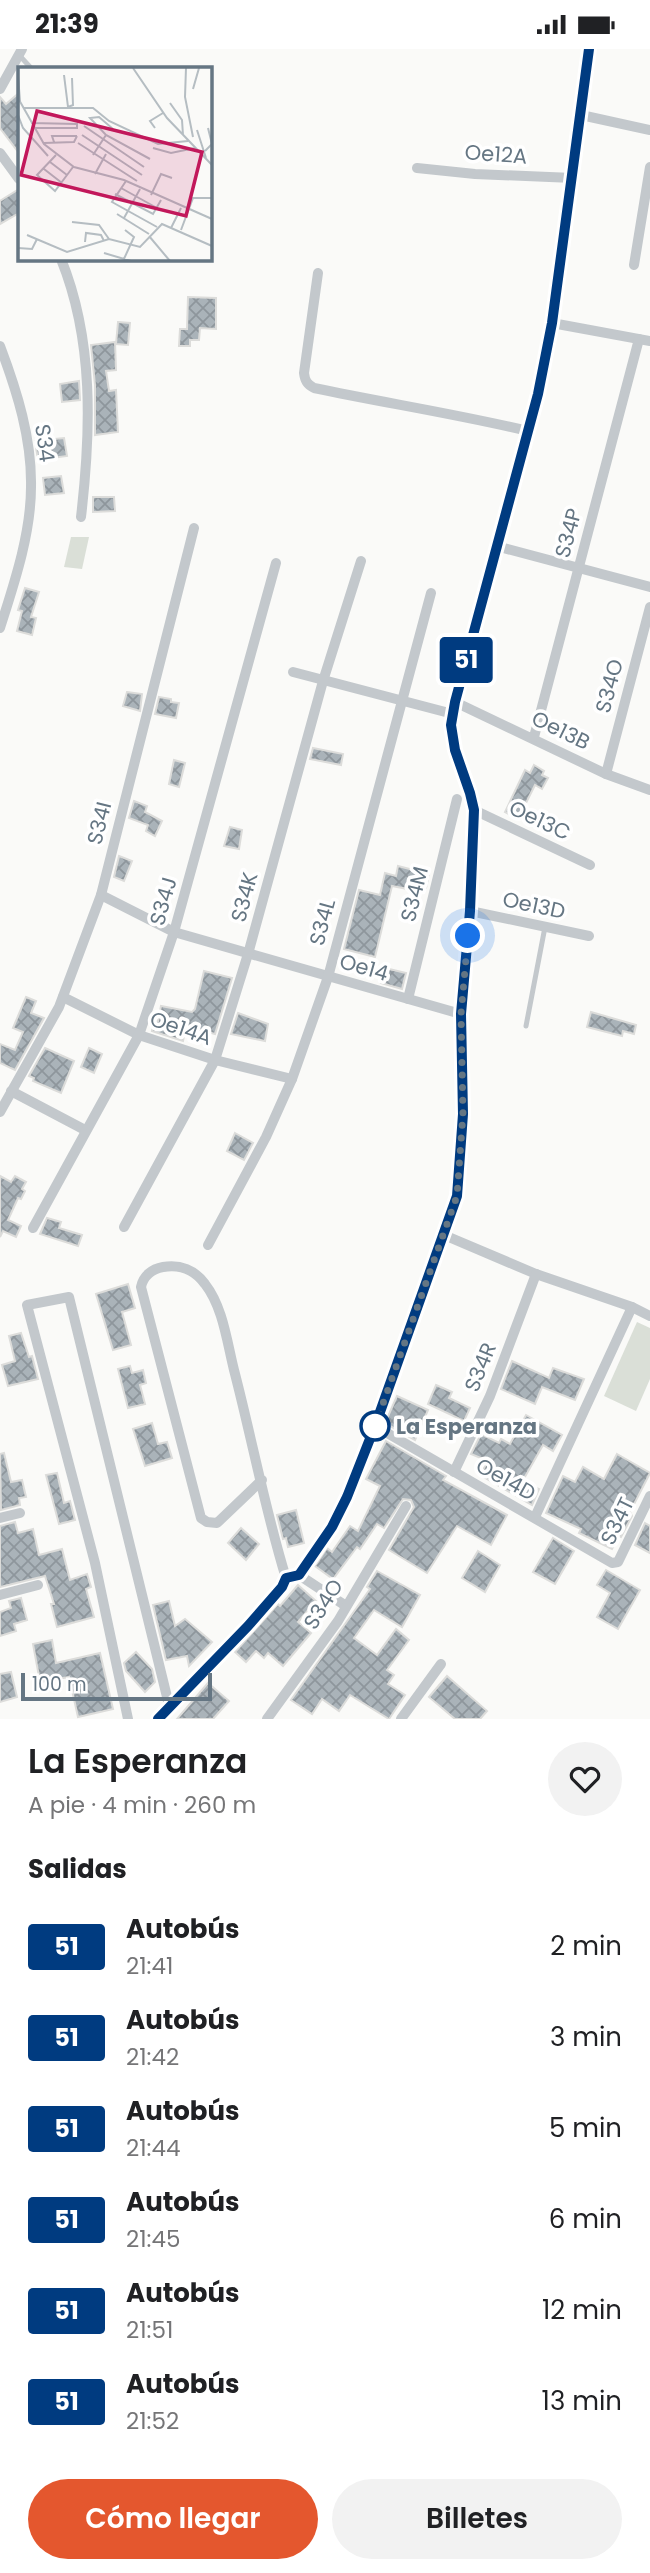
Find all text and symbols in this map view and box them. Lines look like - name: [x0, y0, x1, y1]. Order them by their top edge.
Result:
- text: 21:39: [35, 6, 99, 42]
- inset map: [18, 67, 212, 261]
- street label: Oe12A: [464, 137, 528, 171]
- street label: S34: [28, 422, 62, 464]
- street label: S34P: [548, 505, 588, 561]
- line badge: 51: [434, 637, 498, 683]
- text: 51: [454, 643, 478, 676]
- street label: S34O: [588, 656, 630, 716]
- street label: Oe13B: [527, 703, 595, 757]
- street label: Oe13C: [504, 793, 576, 847]
- street label: S34I: [80, 799, 118, 847]
- street label: S34M: [393, 863, 435, 925]
- street label: S34K: [223, 868, 265, 925]
- street label: S34J: [142, 873, 184, 929]
- street label: Oe13D: [500, 884, 568, 926]
- street label: S34L: [302, 896, 342, 948]
- your location: [450, 918, 485, 953]
- street label: Oe14: [336, 946, 392, 988]
- street label: Oe14A: [146, 1004, 216, 1052]
- street label: S34R: [457, 1338, 503, 1396]
- marker: La Esperanza: [360, 1411, 390, 1441]
- place label: La Esperanza: [396, 1412, 537, 1441]
- street label: Oe14D: [471, 1451, 541, 1507]
- street label: S34T: [593, 1492, 641, 1550]
- street label: S34O: [296, 1573, 350, 1635]
- scale bar: [21, 1670, 212, 1702]
- text: 100 m: [32, 1671, 87, 1698]
- text: La Esperanza: [28, 1738, 247, 1785]
- button: heart: [548, 1742, 622, 1816]
- text: A pie · 4 min · 260 m: [28, 1789, 256, 1821]
- text: Salidas: [28, 1851, 127, 1887]
- text: Autobús: [126, 1911, 240, 1947]
- text: 2 min: [550, 1928, 622, 1964]
- text: 51: [54, 1930, 79, 1963]
- text: 21:41: [126, 1950, 173, 1982]
- text: Autobús: [126, 2002, 240, 2038]
- text: 3 min: [550, 2019, 622, 2055]
- text: 51: [54, 2021, 79, 2054]
- text: 21:42: [126, 2041, 179, 2073]
- text: Autobús: [126, 2093, 240, 2129]
- text: 5 min: [549, 2110, 622, 2146]
- text: 51: [54, 2112, 79, 2145]
- text: 21:44: [126, 2132, 180, 2164]
- text: Autobús: [126, 2184, 240, 2220]
- text: 6 min: [549, 2201, 622, 2237]
- text: 51: [54, 2203, 79, 2236]
- text: 21:45: [126, 2223, 180, 2255]
- text: Autobús: [126, 2275, 240, 2311]
- text: 12 min: [542, 2292, 622, 2328]
- text: 51: [54, 2294, 79, 2327]
- text: 21:51: [126, 2314, 173, 2346]
- text: Autobús: [126, 2366, 240, 2402]
- text: 13 min: [542, 2383, 622, 2419]
- text: 51: [54, 2385, 79, 2418]
- text: 21:52: [126, 2405, 179, 2437]
- button: Cómo llegar: [28, 2479, 318, 2559]
- button: Billetes: [332, 2479, 622, 2559]

